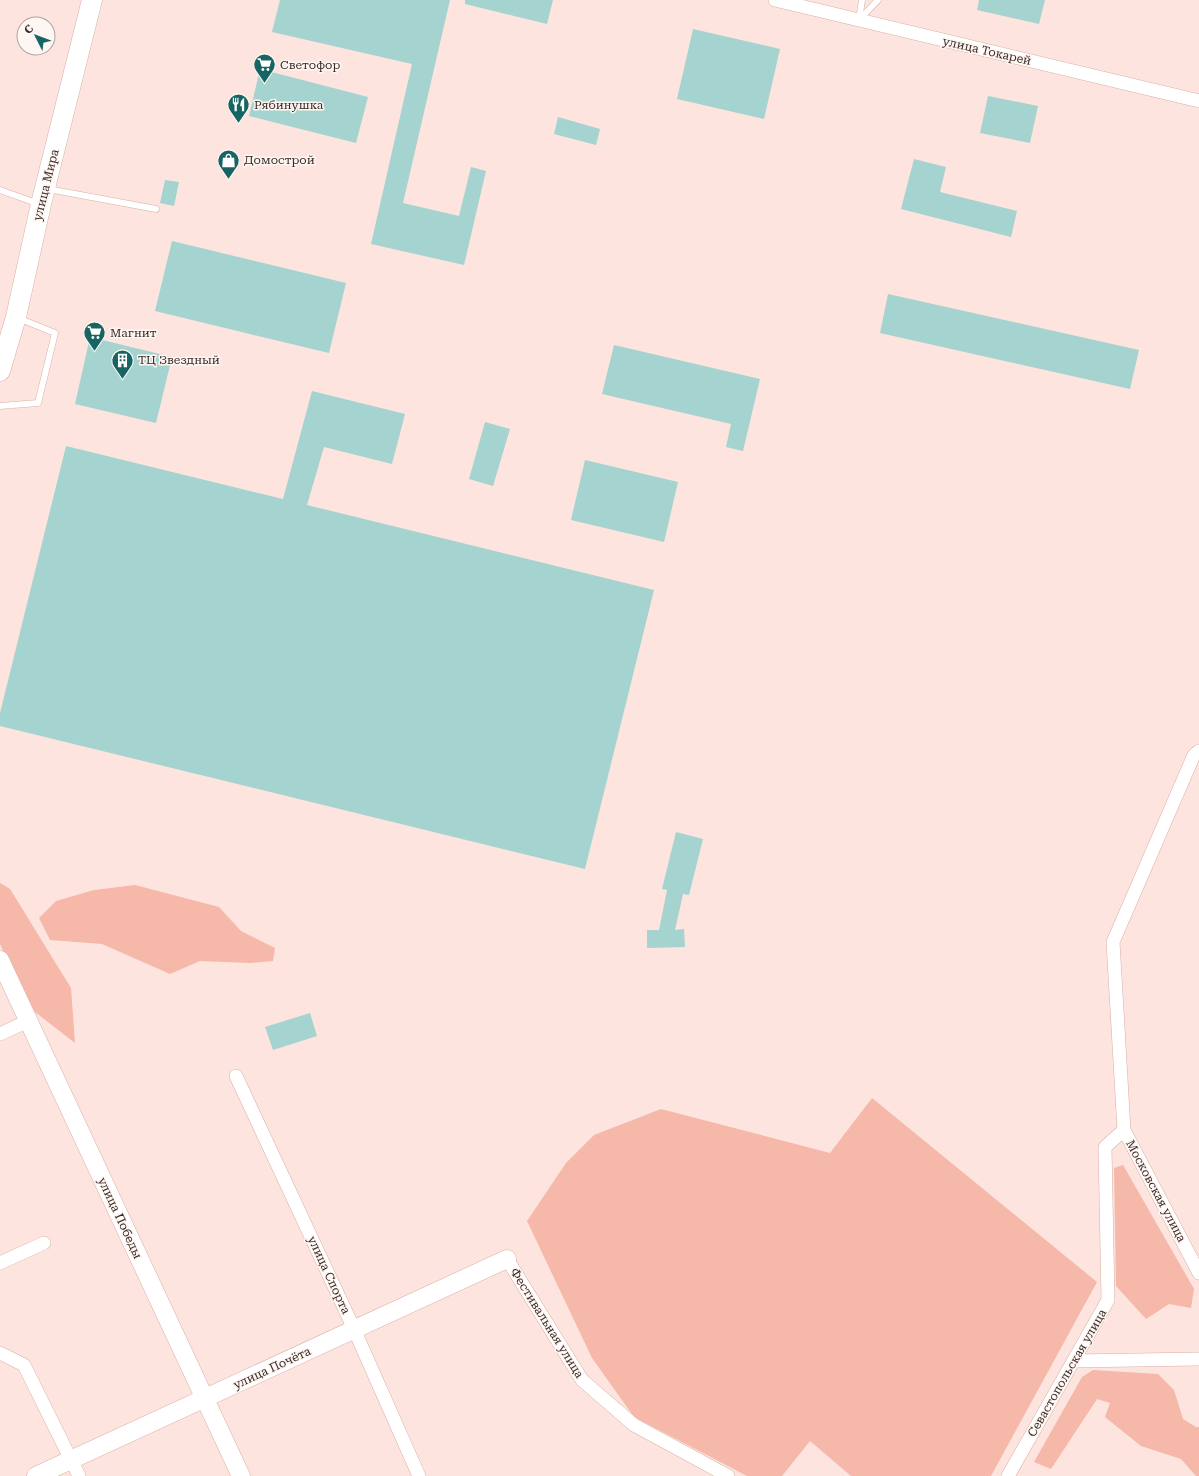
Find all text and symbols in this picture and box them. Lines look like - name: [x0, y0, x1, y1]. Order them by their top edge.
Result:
- north arrow: [16, 16, 56, 56]
- text: С: [22, 22, 37, 37]
- street label: улица Токарей: [941, 34, 1033, 68]
- supermarket icon: Светофор: [251, 52, 277, 85]
- place label: Светофор: [280, 58, 340, 72]
- restaurant icon: Рябинушка: [225, 92, 251, 125]
- place label: Рябинушка: [254, 98, 324, 112]
- street label: улица Мира: [30, 147, 62, 222]
- shop icon: Домострой: [215, 147, 241, 180]
- place label: Домострой: [244, 153, 315, 167]
- supermarket icon: Магнит: [82, 320, 108, 353]
- place label: Магнит: [110, 326, 157, 340]
- building icon: ТЦ Звездный: [110, 347, 136, 380]
- place label: ТЦ Звездный: [138, 353, 220, 367]
- street label: Московская улица: [1123, 1137, 1189, 1245]
- street label: улица Победы: [95, 1175, 145, 1261]
- street label: улица Спорта: [305, 1234, 353, 1317]
- street label: Фестивальная улица: [507, 1265, 587, 1381]
- street label: Севастопольская улица: [1025, 1306, 1110, 1439]
- street label: улица Почёта: [231, 1344, 313, 1392]

